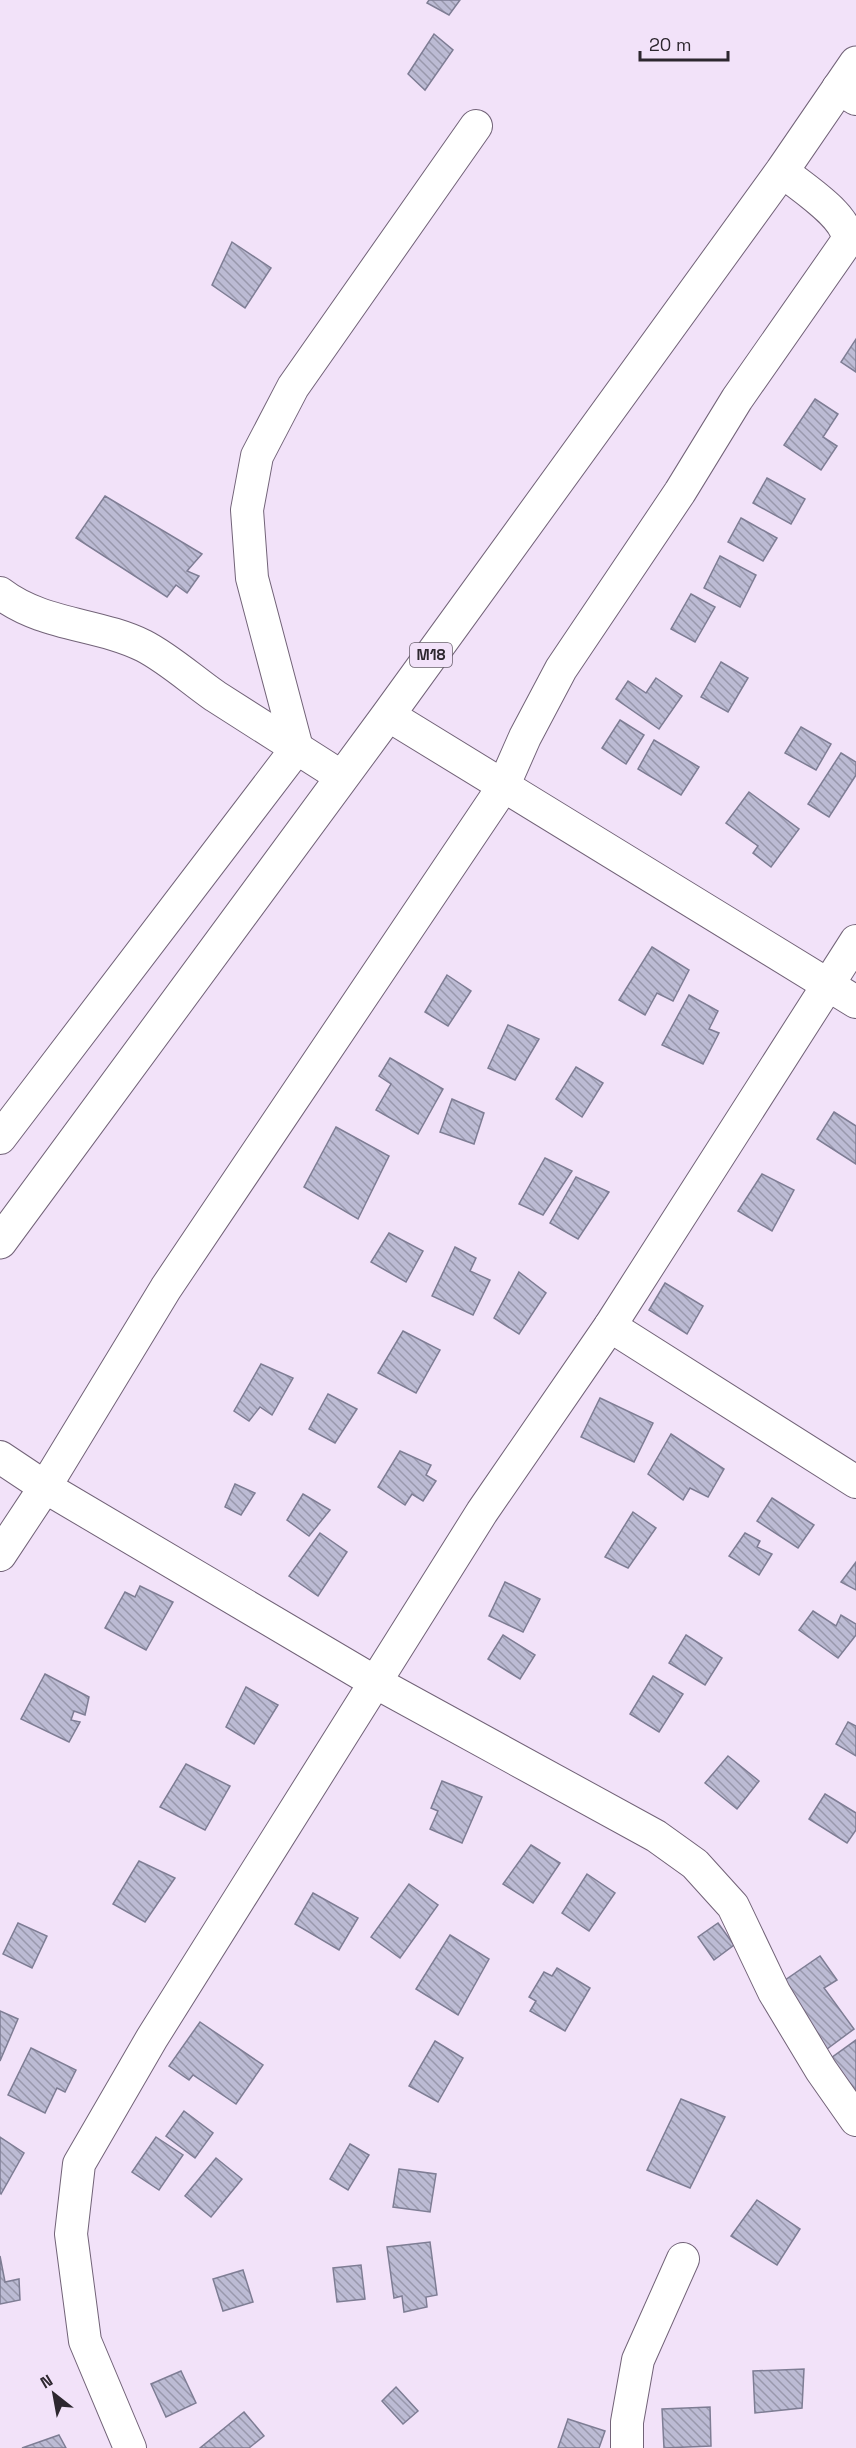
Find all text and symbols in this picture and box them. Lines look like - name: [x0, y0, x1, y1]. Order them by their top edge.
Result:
- scale bar: [640, 24, 728, 62]
- text: 20 m: [649, 33, 692, 56]
- road number: M18: [410, 643, 452, 667]
- north arrow: [24, 2364, 84, 2424]
- text: N: [37, 2370, 57, 2393]

